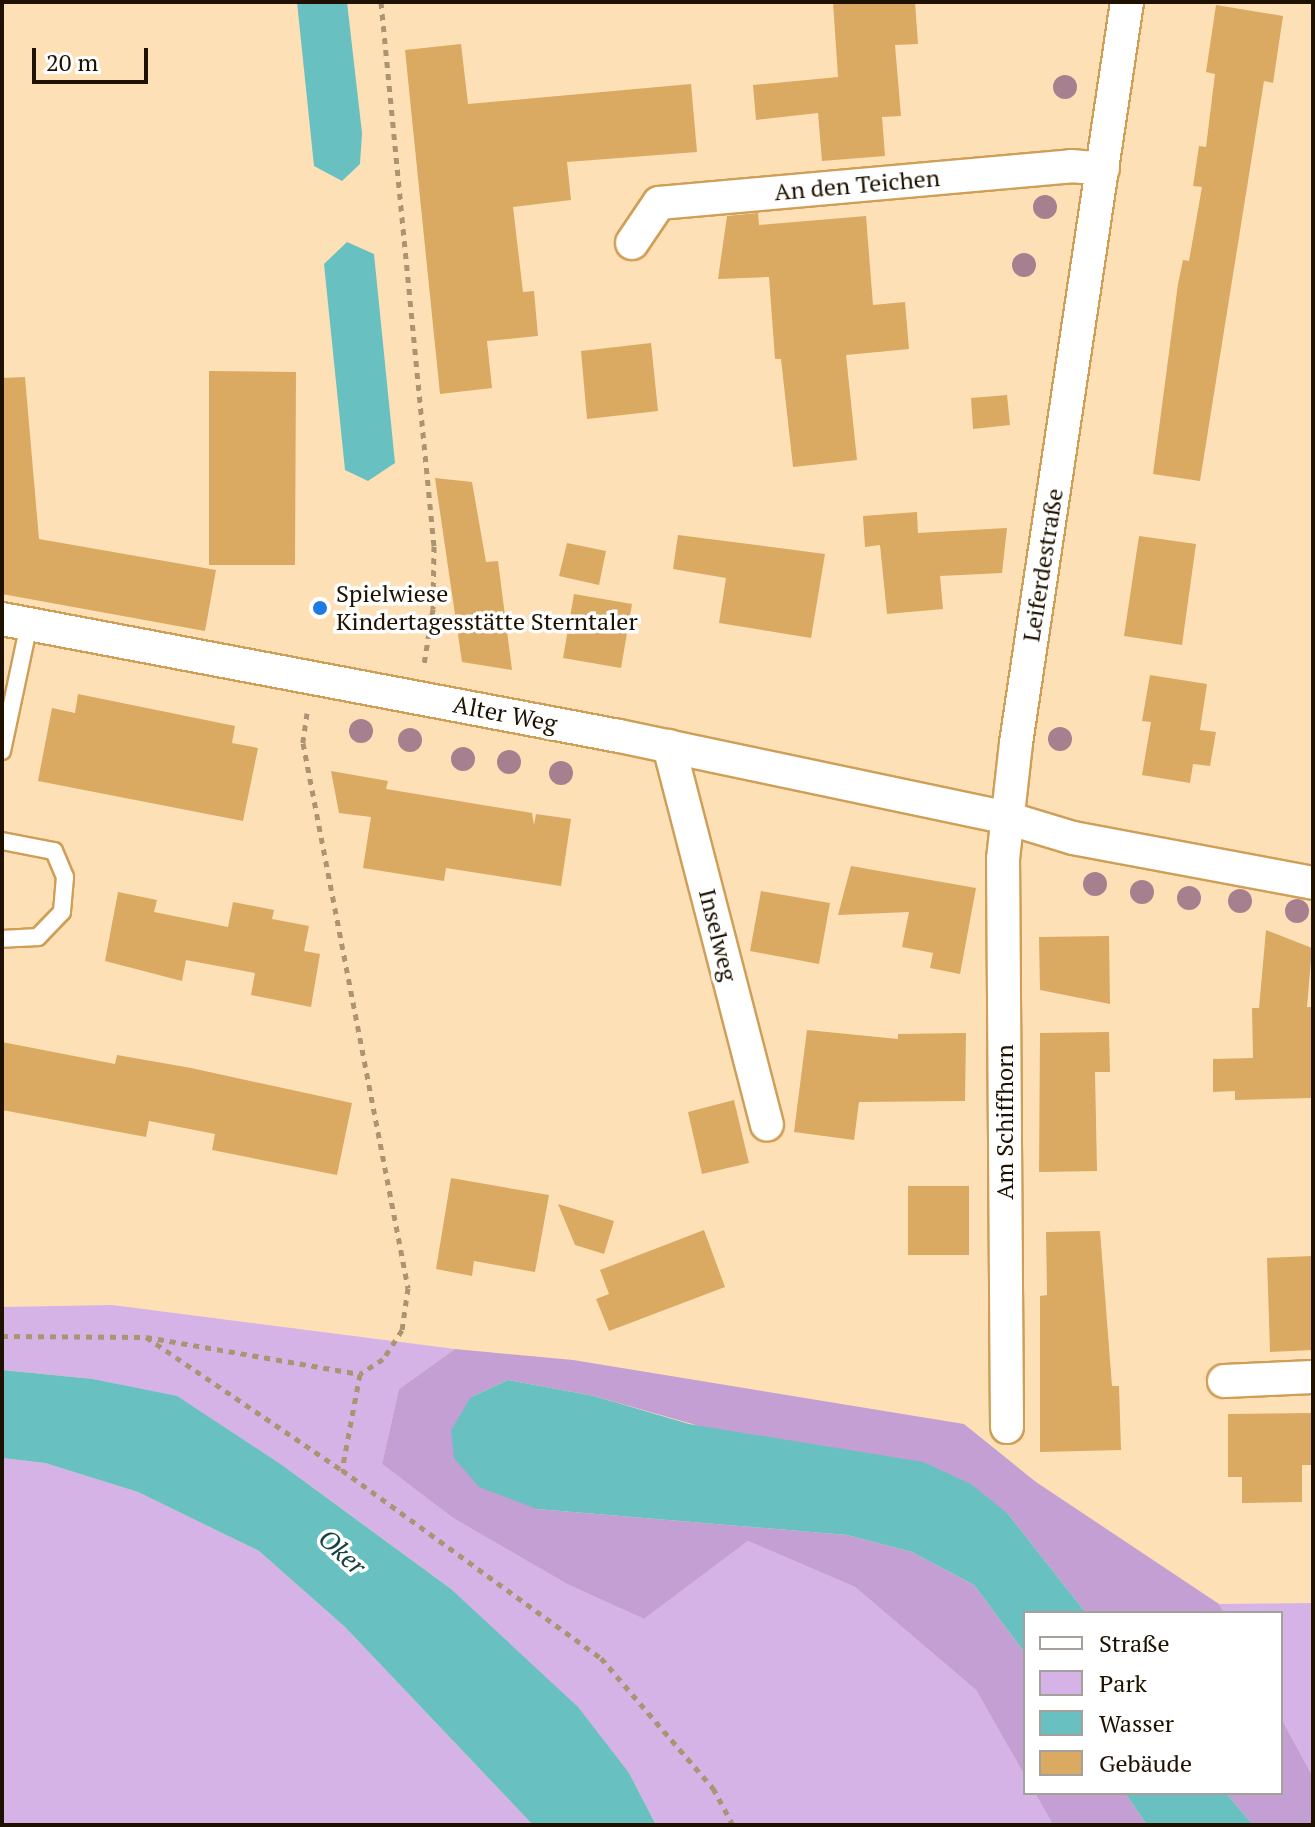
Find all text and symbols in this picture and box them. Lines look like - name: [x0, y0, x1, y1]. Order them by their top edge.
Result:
- scale bar: [36, 32, 152, 82]
- text: 20 m: [46, 46, 98, 78]
- street label: An den Teichen: [773, 163, 941, 207]
- street label: Leiferdestraße: [1017, 486, 1069, 644]
- place label: Spielwiese Kindertagesstätte Sterntaler: [336, 580, 638, 636]
- marker: Spielwiese Kindertagesstätte Sterntaler: [311, 599, 329, 617]
- street label: Alter Weg: [451, 690, 559, 738]
- street label: Inselweg: [693, 886, 743, 984]
- street label: Am Schiffhorn: [991, 1044, 1019, 1200]
- water label: Oker: [312, 1523, 372, 1581]
- legend: [1023, 1611, 1283, 1795]
- text: Straße: [1099, 1627, 1170, 1659]
- text: Park: [1099, 1667, 1147, 1699]
- text: Wasser: [1099, 1707, 1174, 1739]
- text: Gebäude: [1099, 1747, 1192, 1779]

